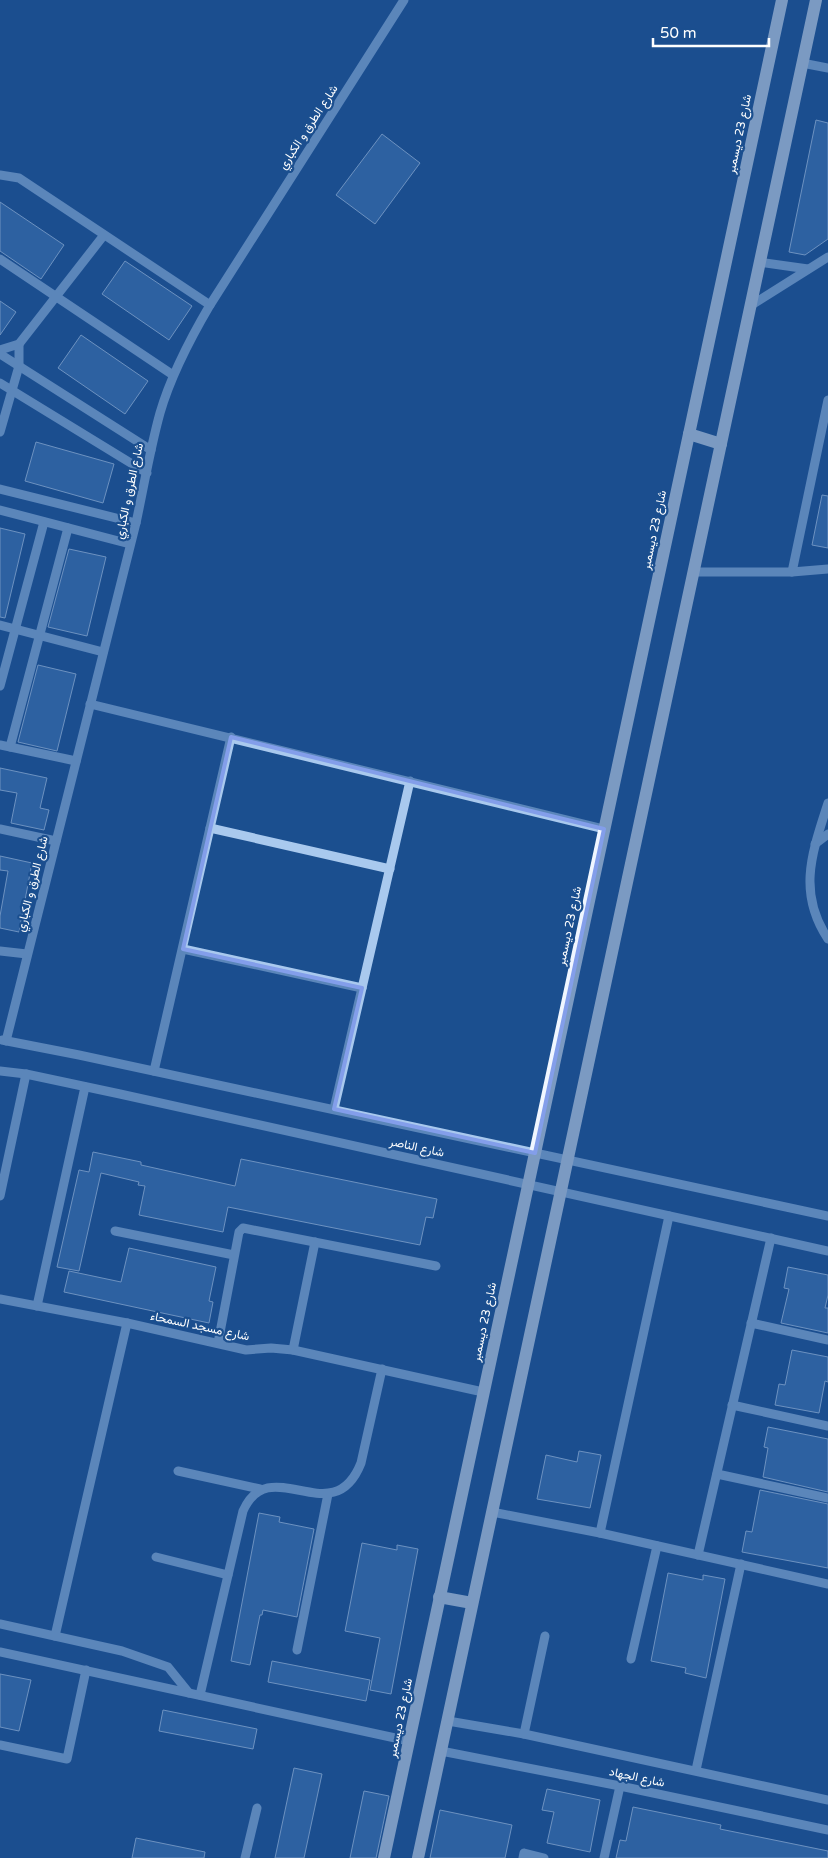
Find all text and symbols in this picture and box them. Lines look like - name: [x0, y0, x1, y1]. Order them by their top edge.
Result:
- scale bar: [653, 15, 769, 47]
- text: 50 m: [660, 24, 697, 42]
- street label: شارع الطرق و الكباري: [275, 82, 343, 174]
- street label: شارع 23 ديسمبر: [724, 93, 756, 176]
- street label: شارع الطرق و الكباري: [112, 442, 149, 541]
- street label: شارع 23 ديسمبر: [639, 489, 671, 572]
- street label: شارع الطرق و الكباري: [13, 835, 54, 934]
- street label: شارع 23 ديسمبر: [554, 885, 586, 968]
- street label: شارع الناصر: [387, 1134, 446, 1162]
- street label: شارع 23 ديسمبر: [469, 1281, 501, 1364]
- street label: شارع مسجد السمحاء: [149, 1309, 251, 1345]
- street label: شارع 23 ديسمبر: [385, 1677, 417, 1760]
- street label: شارع الجهاد: [607, 1764, 666, 1792]

